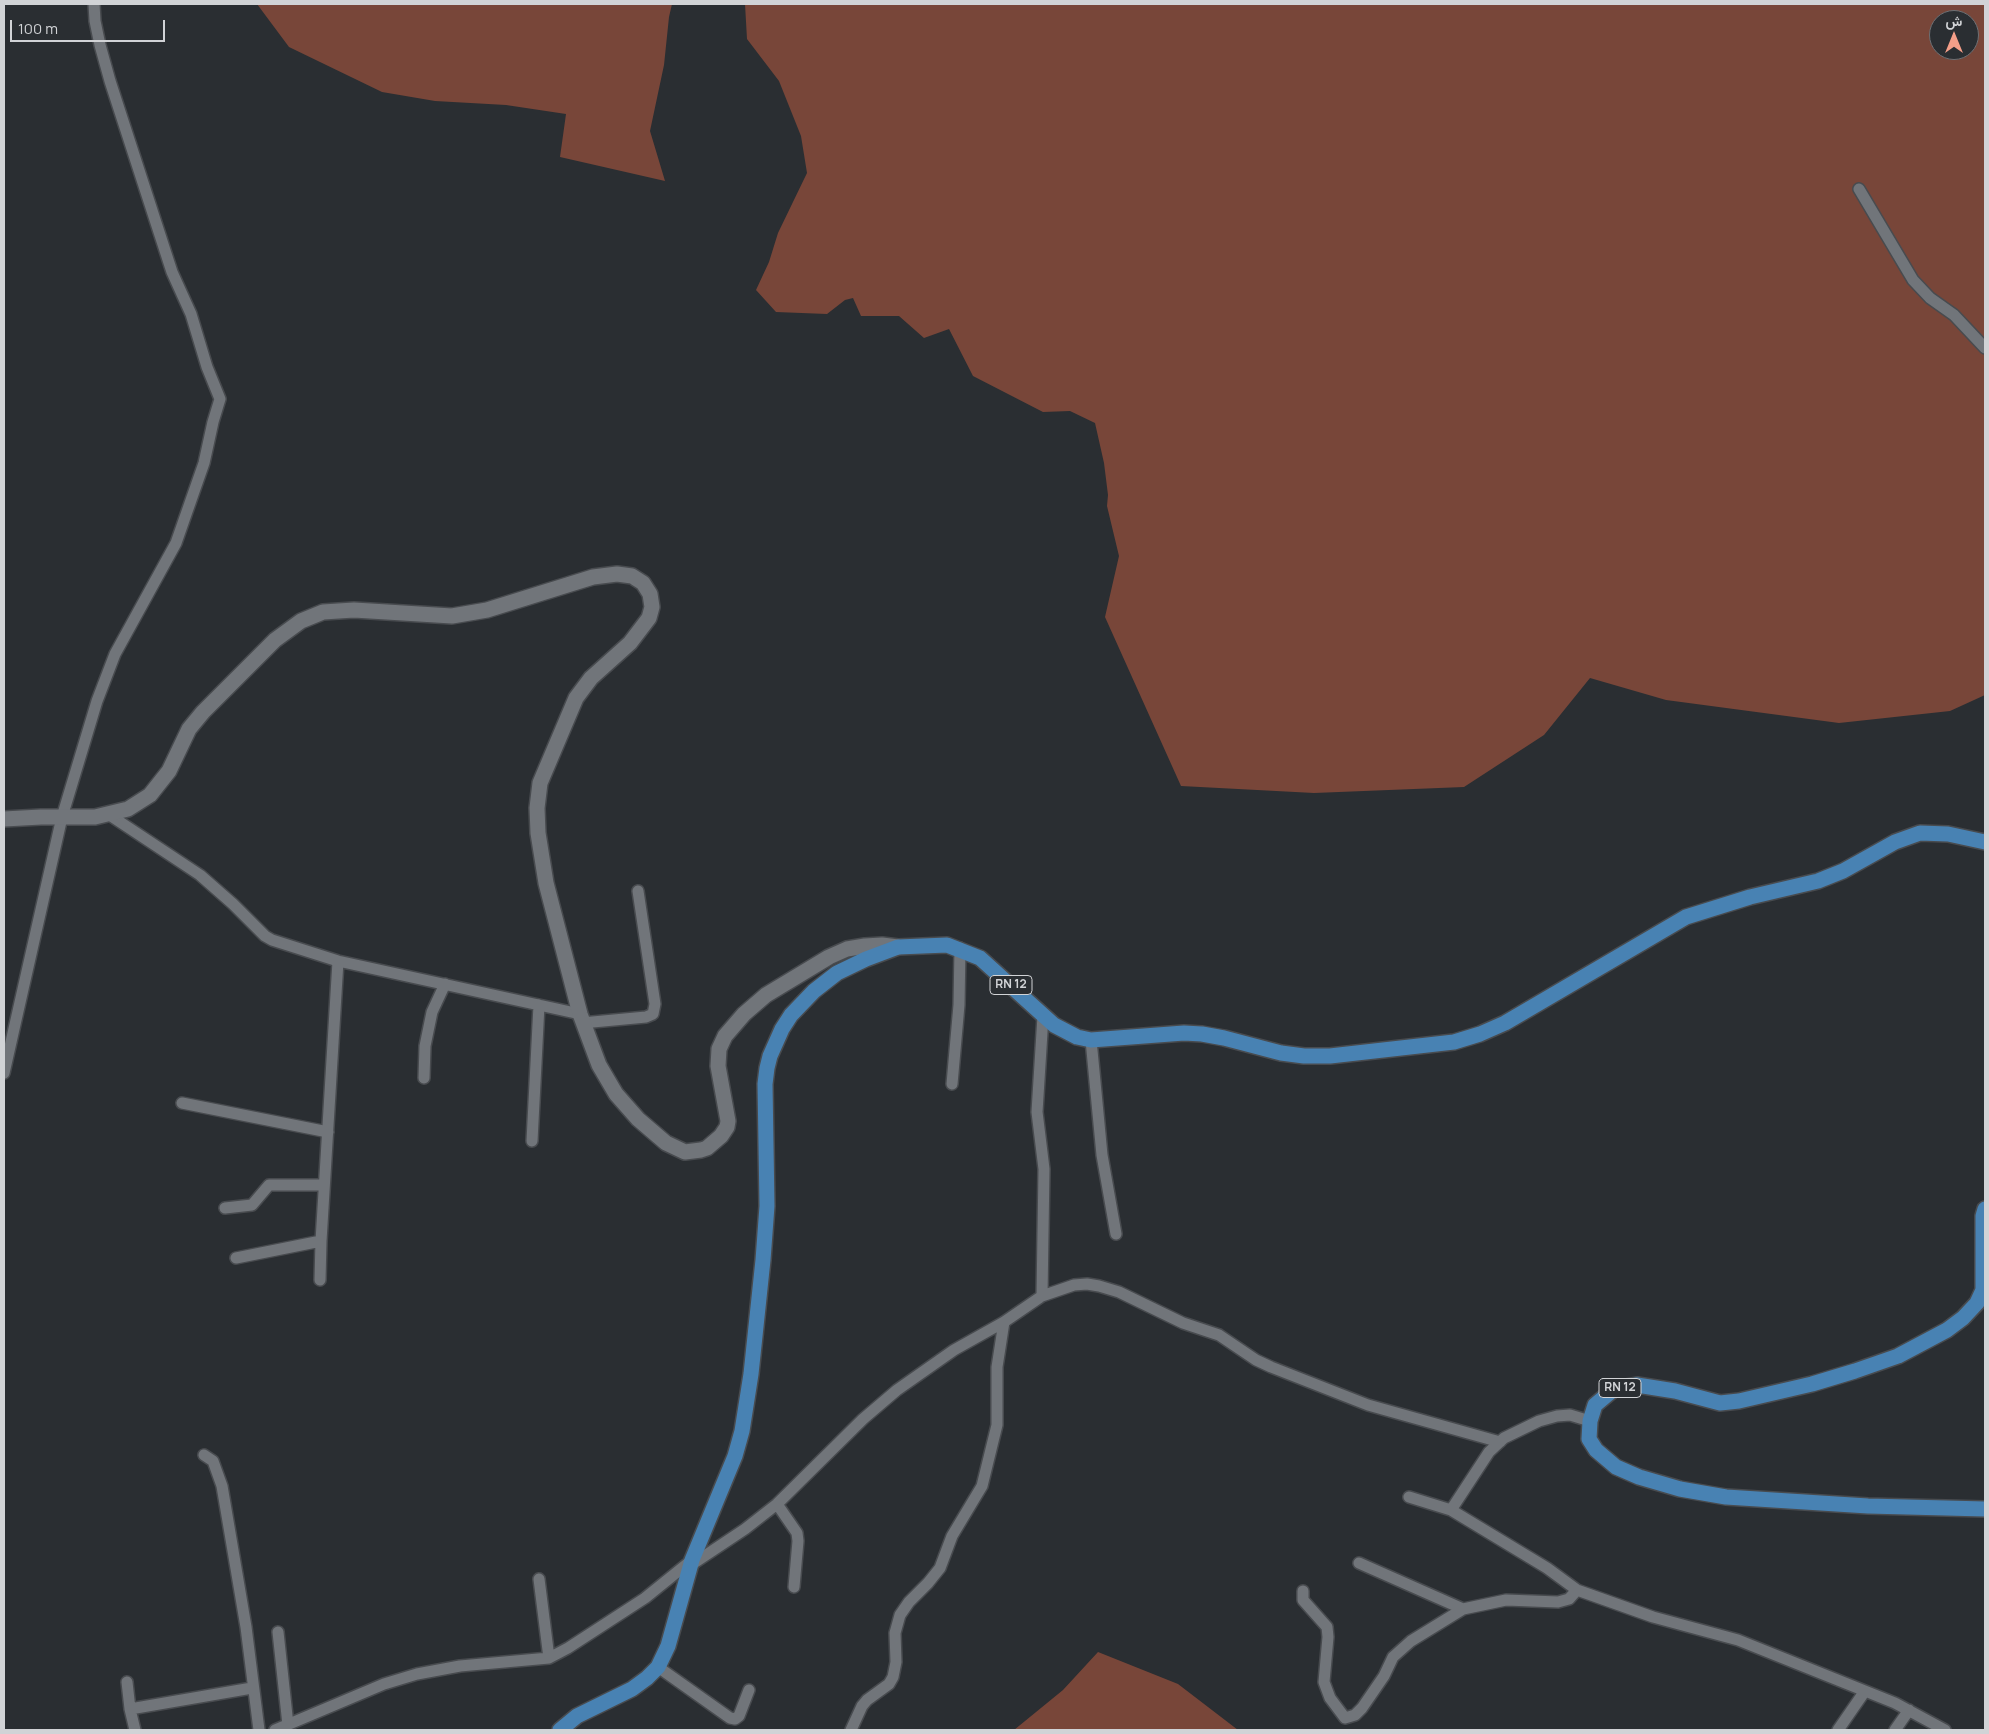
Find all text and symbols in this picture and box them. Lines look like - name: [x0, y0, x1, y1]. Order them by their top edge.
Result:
- scale bar: [12, 10, 168, 42]
- north arrow: [1929, 10, 1979, 60]
- text: ش: [1946, 11, 1962, 30]
- text: 100 m: [18, 18, 58, 39]
- road number: RN 12: [990, 976, 1032, 994]
- road number: RN 12: [1599, 1379, 1641, 1398]

